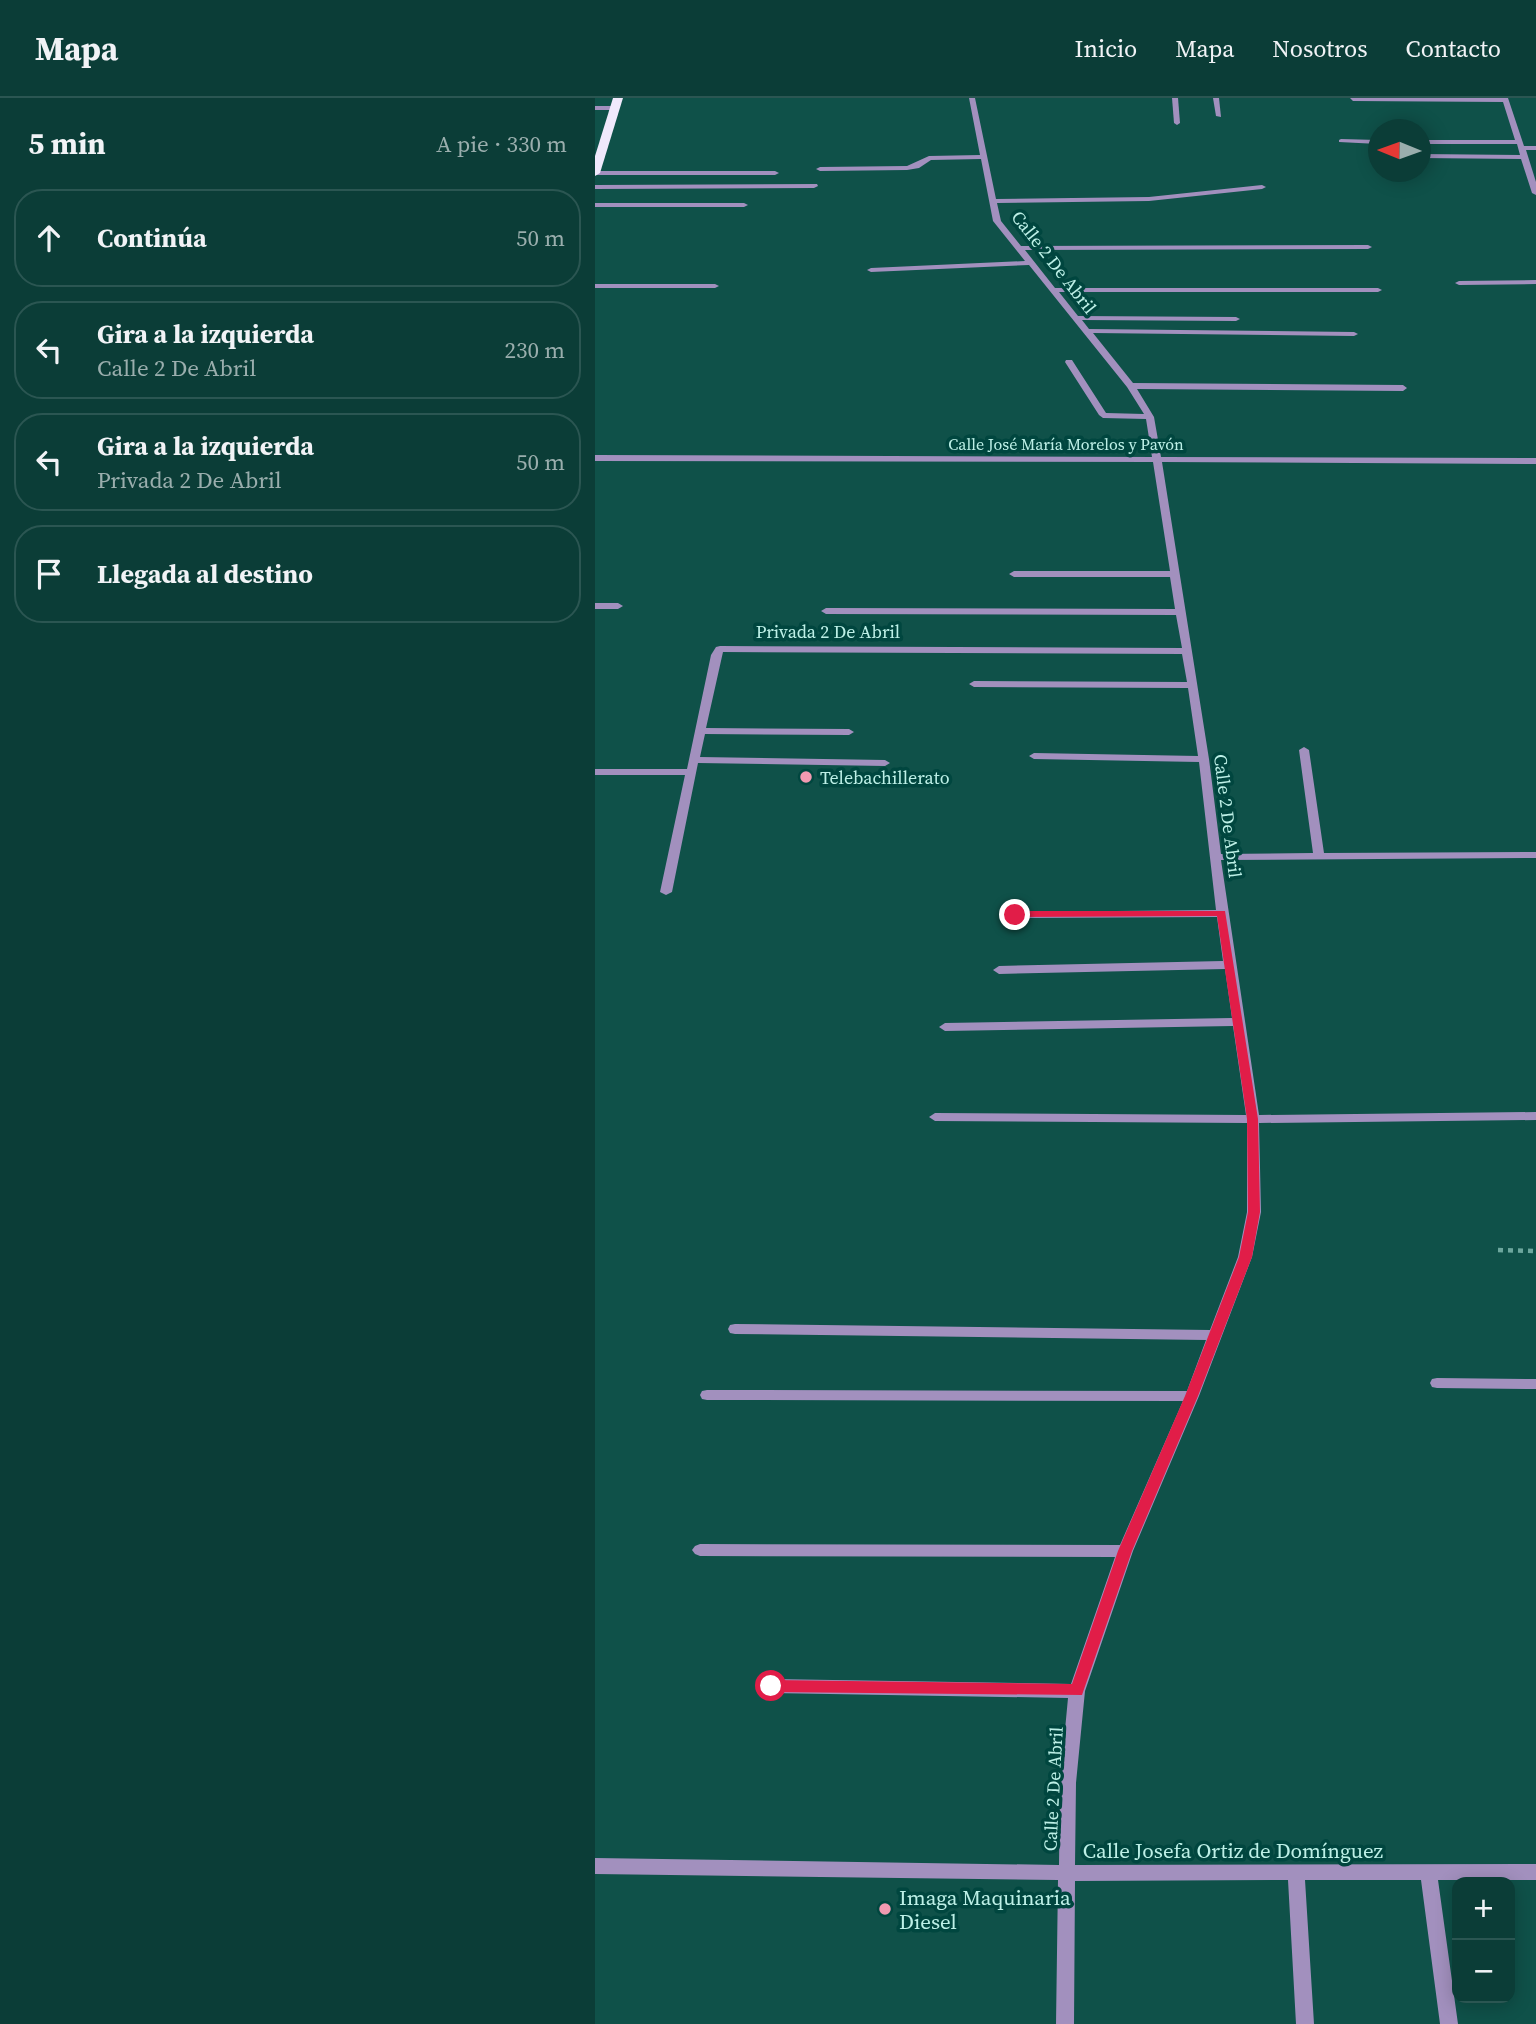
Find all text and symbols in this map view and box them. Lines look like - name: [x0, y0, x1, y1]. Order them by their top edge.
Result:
- text: Mapa: [35, 26, 118, 71]
- text: Inicio: [1075, 32, 1137, 65]
- text: Mapa: [1175, 32, 1234, 65]
- text: Nosotros: [1272, 32, 1368, 65]
- text: Contacto: [1406, 32, 1501, 65]
- north arrow: [1368, 119, 1431, 182]
- text: 5 min: [28, 123, 106, 164]
- text: A pie · 330 m: [436, 128, 567, 160]
- street label: Calle 2 De Abril: [1006, 205, 1102, 319]
- icon: ahead: [30, 219, 68, 257]
- text: Continúa: [97, 220, 207, 256]
- text: 50 m: [516, 222, 565, 254]
- text: Gira a la izquierda: [97, 316, 314, 352]
- icon: left: [30, 331, 68, 369]
- text: 230 m: [504, 334, 565, 366]
- text: Calle 2 De Abril: [97, 352, 256, 384]
- text: Gira a la izquierda: [97, 428, 314, 464]
- street label: Calle José María Morelos y Pavón: [948, 433, 1184, 455]
- icon: left: [30, 443, 68, 481]
- text: 50 m: [516, 446, 565, 478]
- text: Privada 2 De Abril: [97, 464, 282, 496]
- icon: arrive: [30, 555, 68, 593]
- text: Llegada al destino: [97, 556, 313, 592]
- street label: Privada 2 De Abril: [756, 619, 900, 644]
- street label: Calle 2 De Abril: [1208, 753, 1248, 879]
- place label: Telebachillerato: [820, 765, 950, 790]
- marker: Telebachillerato: [798, 769, 814, 785]
- route end: [999, 899, 1030, 930]
- route start: [755, 1670, 786, 1701]
- street label: Calle 2 De Abril: [1037, 1726, 1069, 1852]
- street label: Calle Josefa Ortiz de Domínguez: [1083, 1836, 1384, 1865]
- map controls: [1452, 1877, 1515, 2003]
- button: +: [1452, 1877, 1515, 1940]
- place label: Imaga Maquinaria Diesel: [899, 1883, 1071, 1936]
- marker: Imaga Maquinaria Diesel: [877, 1901, 893, 1917]
- button: −: [1452, 1940, 1515, 2003]

